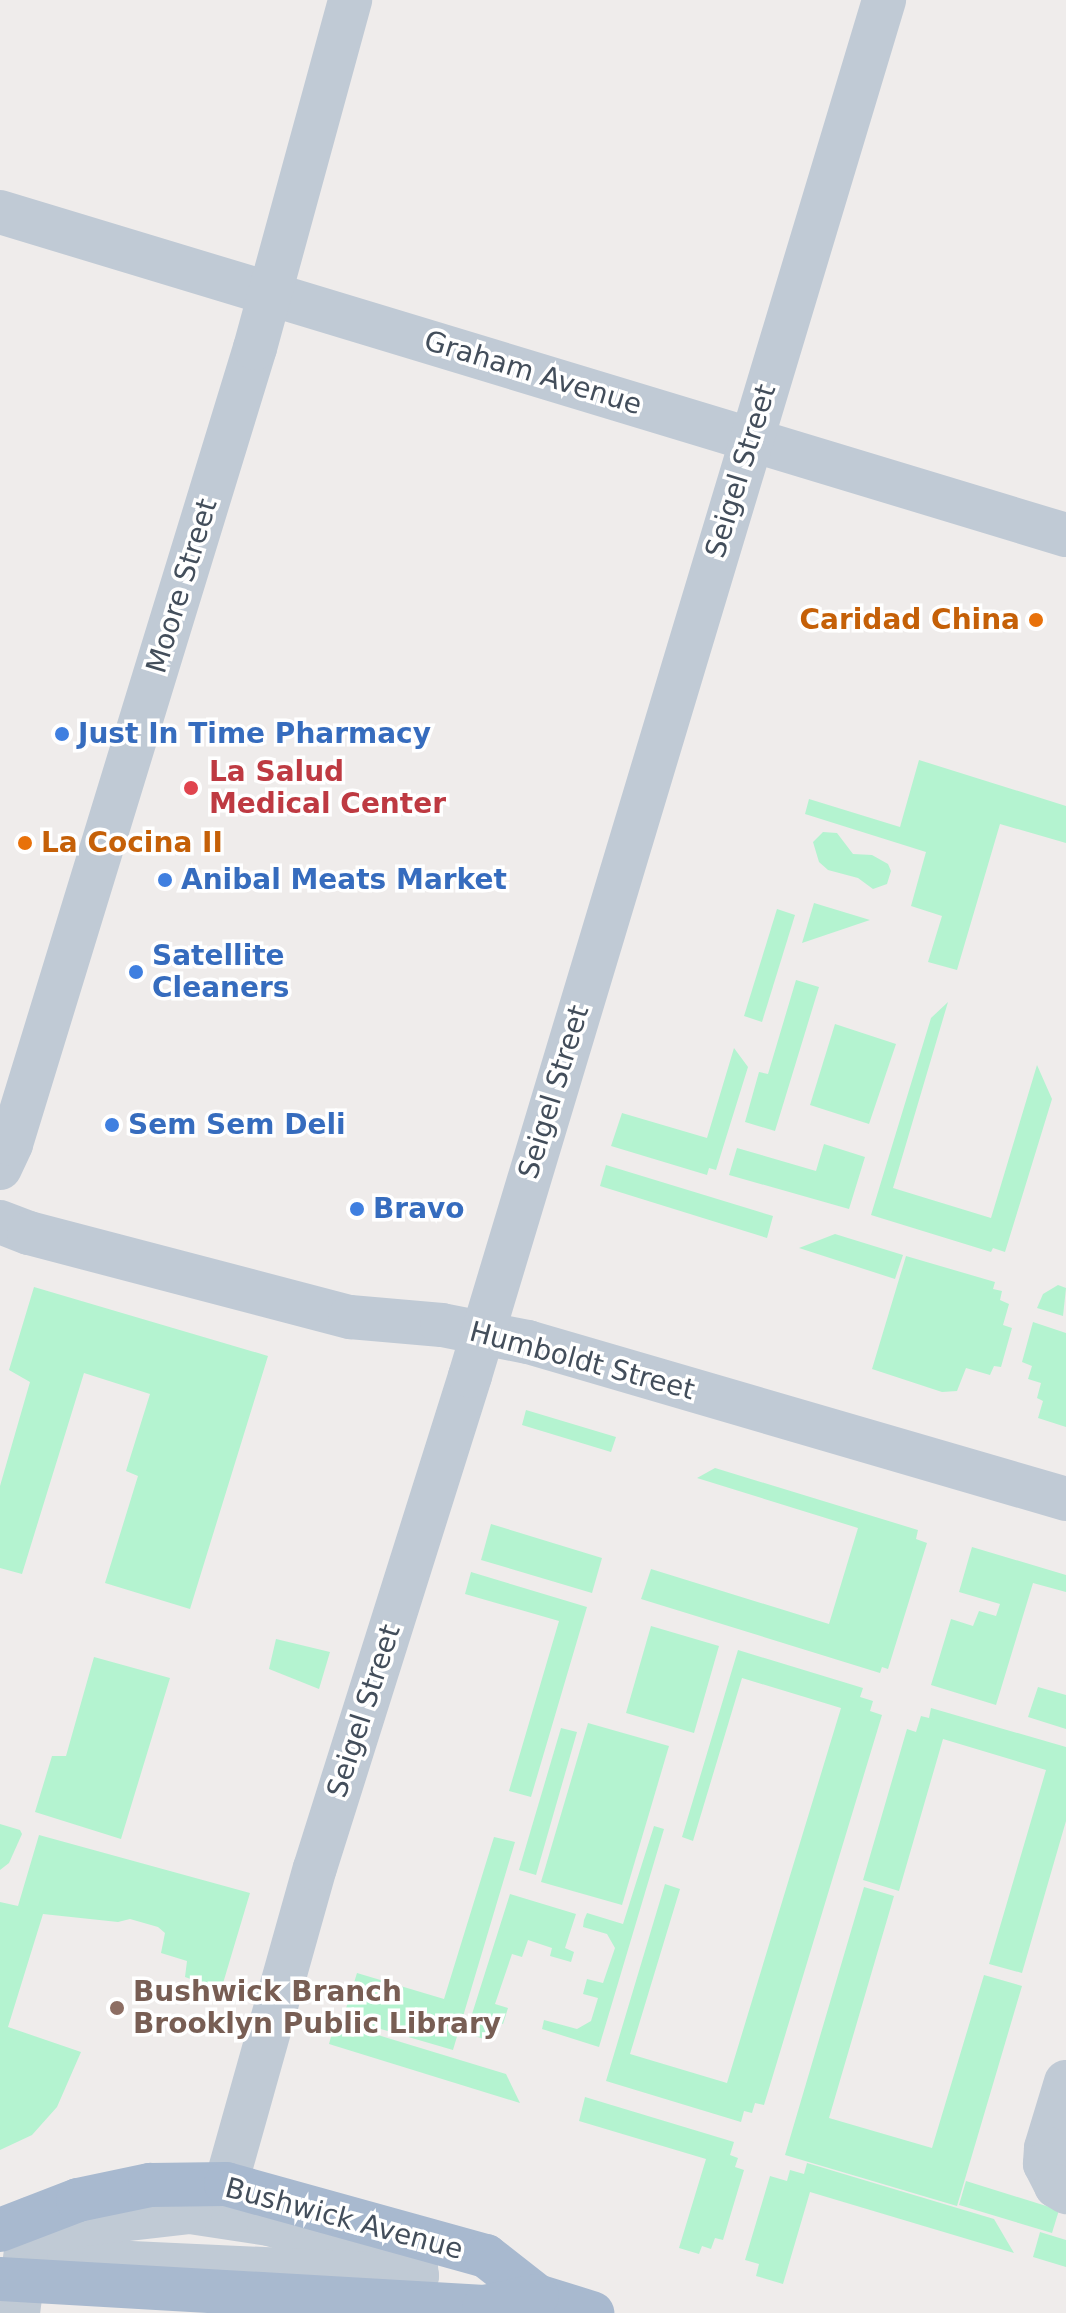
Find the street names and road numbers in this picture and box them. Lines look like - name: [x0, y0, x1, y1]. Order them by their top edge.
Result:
- street label: Graham Avenue: [420, 324, 646, 422]
- street label: Seigel Street: [699, 380, 783, 562]
- street label: Moore Street: [140, 495, 224, 677]
- street label: Seigel Street: [512, 1001, 596, 1183]
- street label: Humboldt Street: [466, 1315, 698, 1407]
- street label: Seigel Street: [320, 1620, 408, 1802]
- street label: Bushwick Avenue: [222, 2171, 466, 2267]

